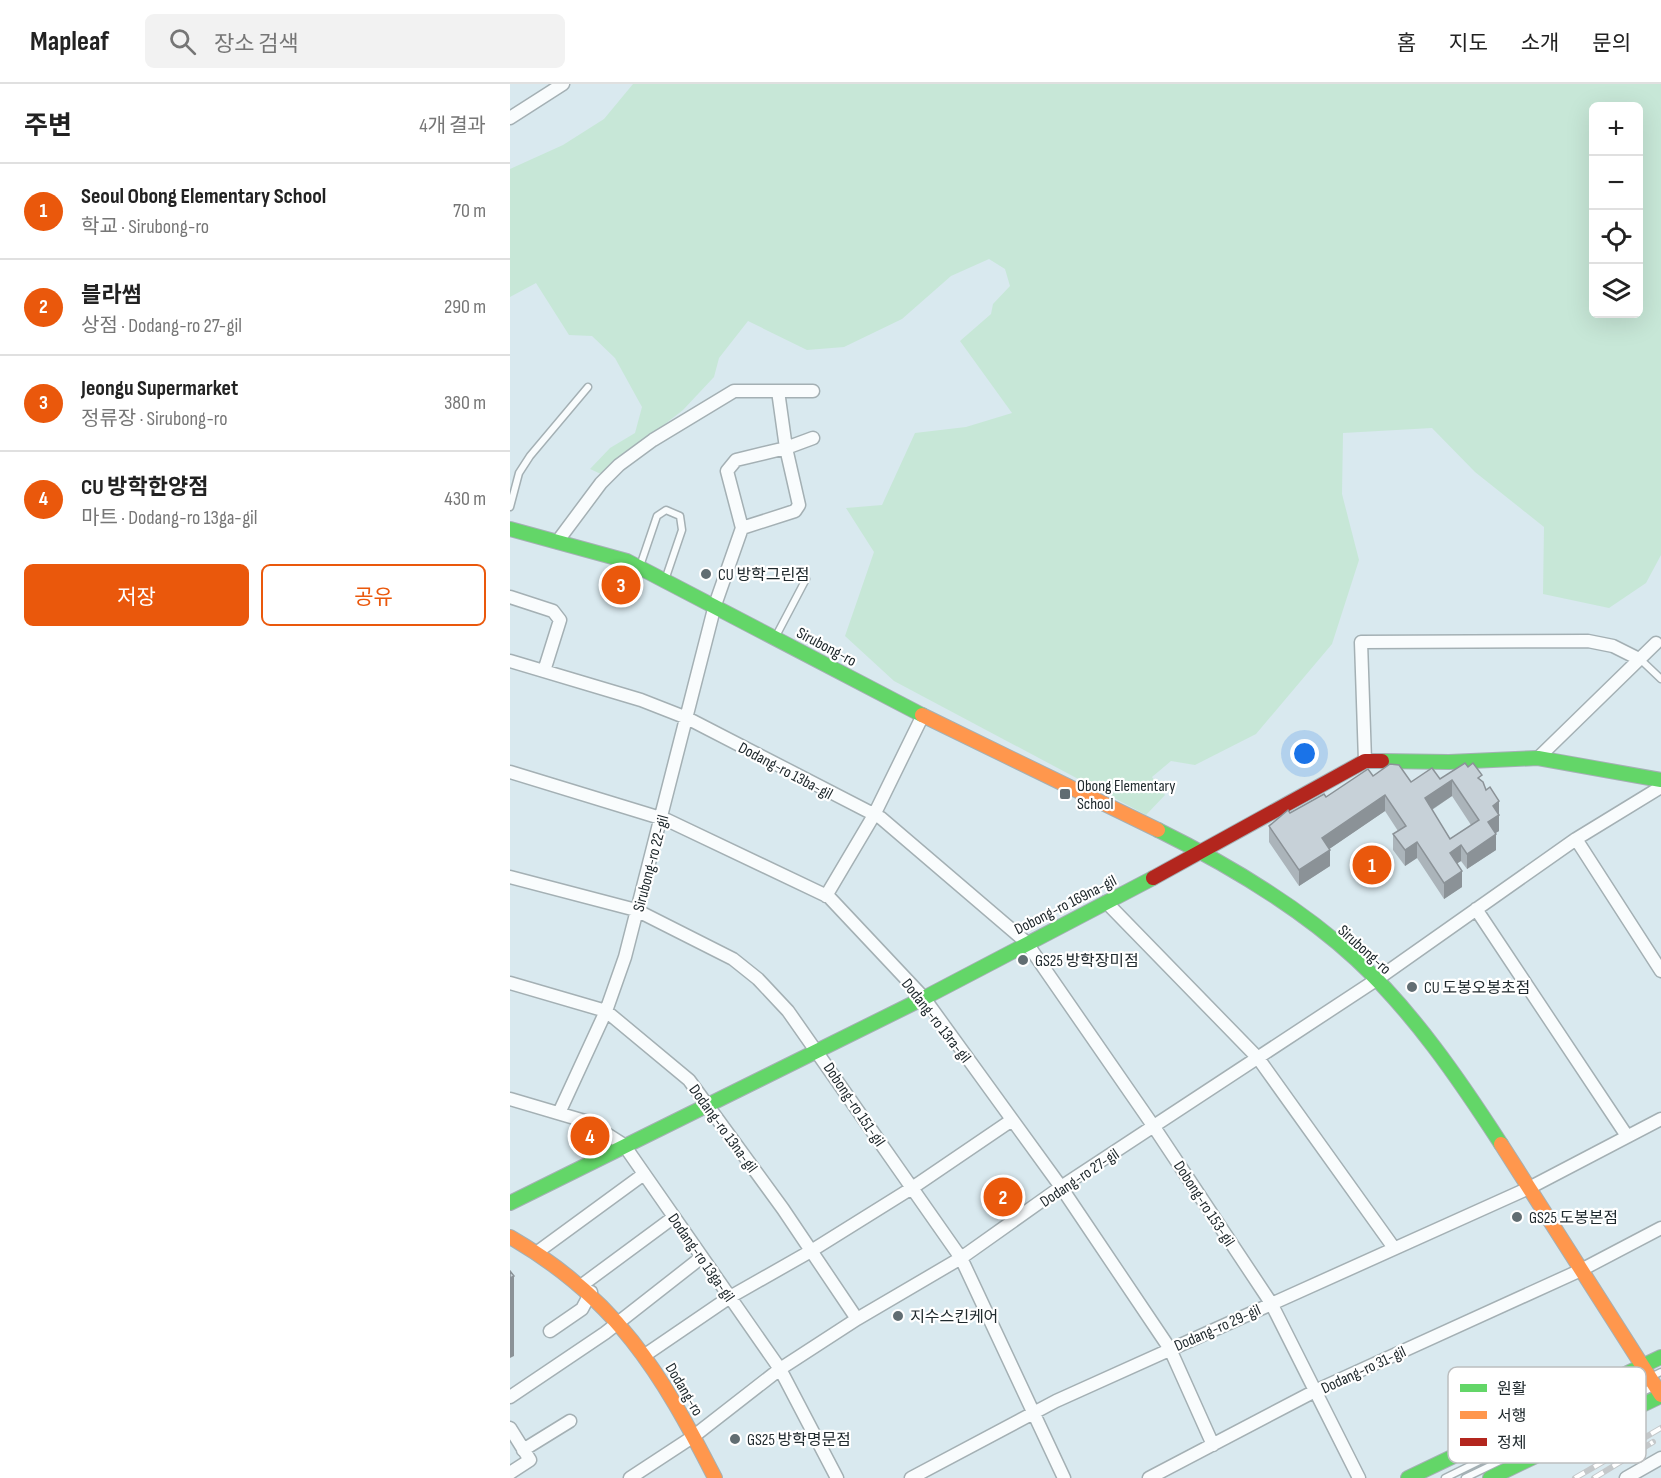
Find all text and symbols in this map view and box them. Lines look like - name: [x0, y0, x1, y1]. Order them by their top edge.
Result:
- search box: [145, 14, 565, 68]
- text: Mapleaf: [30, 25, 109, 58]
- icon: search: [166, 25, 199, 58]
- text: 장소 검색: [214, 31, 299, 58]
- text: 홈: [1397, 31, 1416, 56]
- text: 지도: [1449, 31, 1488, 56]
- text: 소개: [1521, 31, 1559, 56]
- text: 문의: [1592, 31, 1631, 56]
- map controls: [1589, 102, 1643, 318]
- button: +: [1589, 102, 1643, 156]
- text: 주변: [24, 111, 72, 142]
- text: 4개 결과: [419, 114, 486, 138]
- button: −: [1589, 156, 1643, 210]
- text: Seoul Obong Elementary School: [81, 183, 326, 210]
- text: 1: [40, 199, 47, 223]
- text: 70 m: [453, 199, 486, 223]
- button: locate: [1589, 210, 1643, 264]
- text: 학교 · Sirubong-ro: [81, 215, 209, 239]
- button: layers: [1589, 264, 1643, 318]
- text: 블라썸: [81, 282, 142, 309]
- text: 2: [39, 295, 48, 319]
- text: 290 m: [444, 295, 486, 319]
- text: 상점 · Dodang-ro 27-gil: [81, 314, 242, 338]
- text: Jeongu Supermarket: [81, 375, 238, 402]
- text: 3: [39, 391, 48, 415]
- text: 380 m: [444, 391, 486, 415]
- text: 정류장 · Sirubong-ro: [81, 407, 228, 431]
- text: CU 방학한양점: [81, 474, 208, 501]
- text: 4: [39, 487, 48, 511]
- text: 430 m: [444, 487, 486, 511]
- text: 마트 · Dodang-ro 13ga-gil: [81, 506, 258, 530]
- pin: 3: [602, 562, 640, 608]
- button: 저장: [24, 564, 249, 626]
- button: 공유: [261, 564, 486, 626]
- place label: CU 방학그린점: [718, 566, 810, 585]
- marker: CU 방학그린점: [699, 567, 713, 581]
- street label: Sirubong-ro: [793, 624, 859, 671]
- street label: Dodang-ro 13ba-gil: [735, 739, 836, 804]
- your location: [1290, 739, 1319, 768]
- place label: Obong Elementary School: [1077, 777, 1175, 814]
- marker: Obong Elementary School: [1058, 787, 1072, 801]
- street label: Sirubong-ro 22-gil: [629, 813, 673, 914]
- pin: 1: [1352, 842, 1392, 888]
- street label: Dobong-ro 169na-gil: [1011, 871, 1120, 939]
- street label: Sirubong-ro: [1334, 921, 1394, 979]
- place label: GS25 방학장미점: [1035, 952, 1139, 971]
- marker: GS25 방학장미점: [1016, 953, 1030, 967]
- street label: Dodang-ro 13ra-gil: [897, 975, 975, 1067]
- place label: CU 도봉오봉초점: [1424, 979, 1531, 998]
- marker: CU 도봉오봉초점: [1405, 980, 1419, 994]
- street label: Dobong-ro 151-gil: [819, 1059, 889, 1150]
- street label: Dodang-ro 13na-gil: [684, 1081, 761, 1177]
- pin: 4: [570, 1114, 610, 1158]
- street label: Dodang-ro 27-gil: [1037, 1145, 1123, 1212]
- street label: Dobong-ro 153-gil: [1169, 1158, 1238, 1250]
- pin: 2: [984, 1174, 1022, 1220]
- place label: GS25 도봉본점: [1529, 1209, 1618, 1228]
- street label: Dodang-ro 13ga-gil: [663, 1210, 738, 1306]
- marker: GS25 도봉본점: [1510, 1210, 1524, 1224]
- street label: Dodang-ro 29-gil: [1171, 1301, 1264, 1356]
- place label: 지수스킨케어: [910, 1308, 998, 1327]
- marker: 지수스킨케어: [891, 1309, 905, 1323]
- street label: Dodang-ro 31-gil: [1318, 1342, 1409, 1398]
- street label: Dodang-ro: [661, 1360, 707, 1419]
- legend: [1448, 1367, 1646, 1463]
- text: 원활: [1497, 1380, 1527, 1399]
- text: 서행: [1497, 1407, 1526, 1426]
- place label: GS25 방학명문점: [747, 1431, 851, 1450]
- marker: GS25 방학명문점: [728, 1432, 742, 1446]
- text: 정체: [1497, 1434, 1526, 1453]

